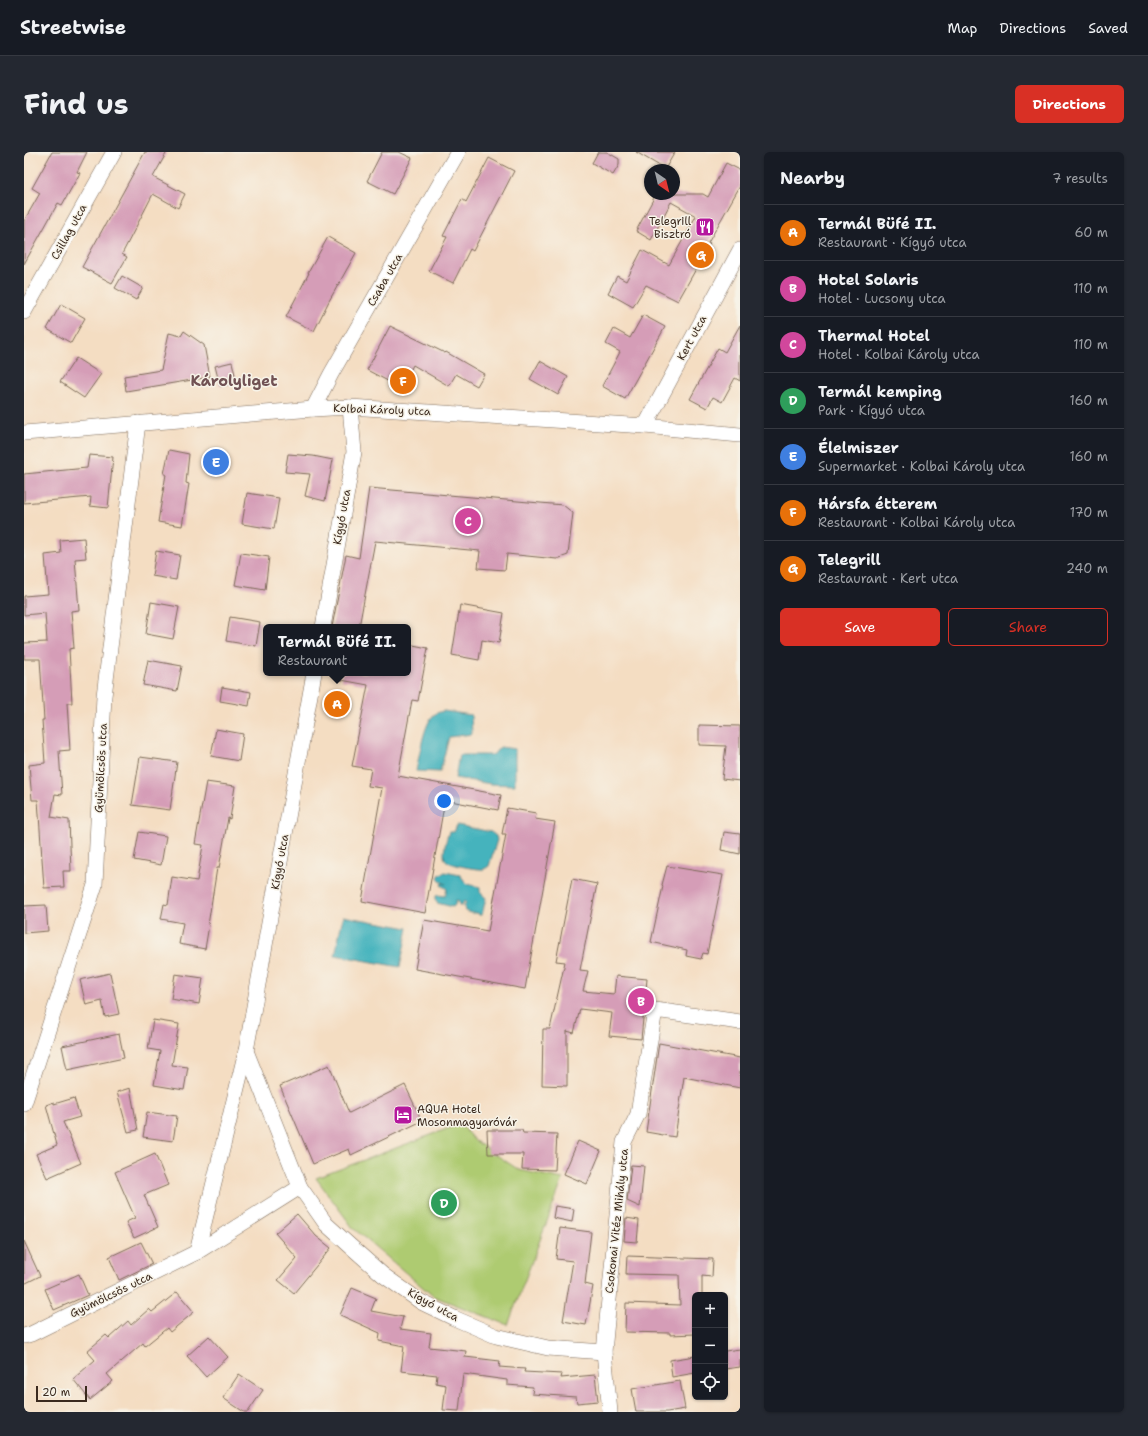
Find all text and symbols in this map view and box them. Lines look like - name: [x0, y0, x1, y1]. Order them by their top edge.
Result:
- text: Streetwise: [20, 15, 126, 40]
- text: Map: [948, 19, 978, 37]
- text: Directions: [1000, 19, 1066, 37]
- text: Saved: [1088, 19, 1128, 37]
- text: Find us: [24, 85, 129, 123]
- button: Directions: [1015, 85, 1124, 123]
- north arrow: [644, 164, 680, 200]
- text: Nearby: [780, 167, 845, 189]
- text: 7 results: [1052, 170, 1108, 187]
- street label: Csillag utca: [48, 201, 91, 262]
- place label: Telegrill Bisztró: [649, 214, 692, 242]
- text: Termál Büfé II.: [818, 214, 936, 234]
- restaurant icon: Telegrill Bisztró: [694, 216, 716, 238]
- text: A: [788, 224, 798, 241]
- text: 60 m: [1075, 224, 1108, 241]
- text: Restaurant · Kígyó utca: [818, 234, 967, 251]
- pin: G: [688, 240, 714, 270]
- street label: Csaba utca: [364, 251, 406, 309]
- text: Hotel Solaris: [818, 270, 919, 290]
- text: B: [789, 280, 797, 297]
- text: 110 m: [1073, 280, 1108, 297]
- text: Hotel · Lucsony utca: [818, 290, 946, 307]
- street label: Kert utca: [674, 313, 710, 363]
- text: Thermal Hotel: [818, 326, 930, 346]
- text: C: [789, 336, 797, 353]
- text: 110 m: [1073, 336, 1108, 353]
- text: Hotel · Kolbai Károly utca: [818, 346, 980, 363]
- pin: F: [390, 366, 416, 396]
- district label: Károlyliget: [191, 371, 277, 391]
- text: Termál kemping: [818, 382, 942, 402]
- text: D: [788, 392, 798, 409]
- text: 160 m: [1070, 392, 1108, 409]
- street label: Kolbai Károly utca: [333, 401, 431, 419]
- text: Park · Kígyó utca: [818, 402, 925, 419]
- text: Élelmiszer: [818, 438, 899, 458]
- pin: E: [203, 447, 229, 477]
- text: E: [789, 448, 797, 465]
- text: 160 m: [1070, 448, 1108, 465]
- text: Supermarket · Kolbai Károly utca: [818, 458, 1025, 475]
- street label: Kígyó utca: [330, 488, 354, 546]
- text: Hársfa étterem: [818, 494, 937, 514]
- text: F: [789, 504, 797, 521]
- text: 170 m: [1070, 504, 1108, 521]
- pin: C: [455, 506, 481, 536]
- text: Restaurant · Kolbai Károly utca: [818, 514, 1015, 531]
- text: Telegrill: [818, 550, 881, 570]
- text: G: [788, 560, 798, 577]
- text: 240 m: [1066, 560, 1108, 577]
- text: Restaurant · Kert utca: [818, 570, 958, 587]
- button: Save: [780, 608, 940, 646]
- button: Share: [948, 608, 1108, 646]
- popup: [263, 624, 411, 676]
- text: Termál Büfé II.: [278, 632, 396, 652]
- text: Restaurant: [278, 652, 347, 669]
- pin: A: [324, 689, 350, 719]
- street label: Gyümölcsös utca: [91, 723, 111, 813]
- your location: [434, 791, 454, 811]
- street label: Kígyó utca: [268, 833, 292, 891]
- pin: B: [628, 986, 654, 1016]
- place label: AQUA Hotel Mosonmagyaróvár: [417, 1102, 517, 1130]
- hotel icon: AQUA Hotel Mosonmagyaróvár: [392, 1104, 414, 1126]
- street label: Csokonai Vitéz Mihály utca: [602, 1148, 632, 1294]
- pin: D: [431, 1188, 457, 1218]
- street label: Gyümölcsös utca: [67, 1269, 155, 1321]
- street label: Kígyó utca: [405, 1285, 461, 1325]
- map controls: [692, 1292, 728, 1400]
- button: +: [692, 1292, 728, 1328]
- button: −: [692, 1328, 728, 1364]
- button: locate: [692, 1364, 728, 1400]
- scale bar: [36, 1384, 87, 1403]
- text: 20 m: [42, 1385, 70, 1400]

